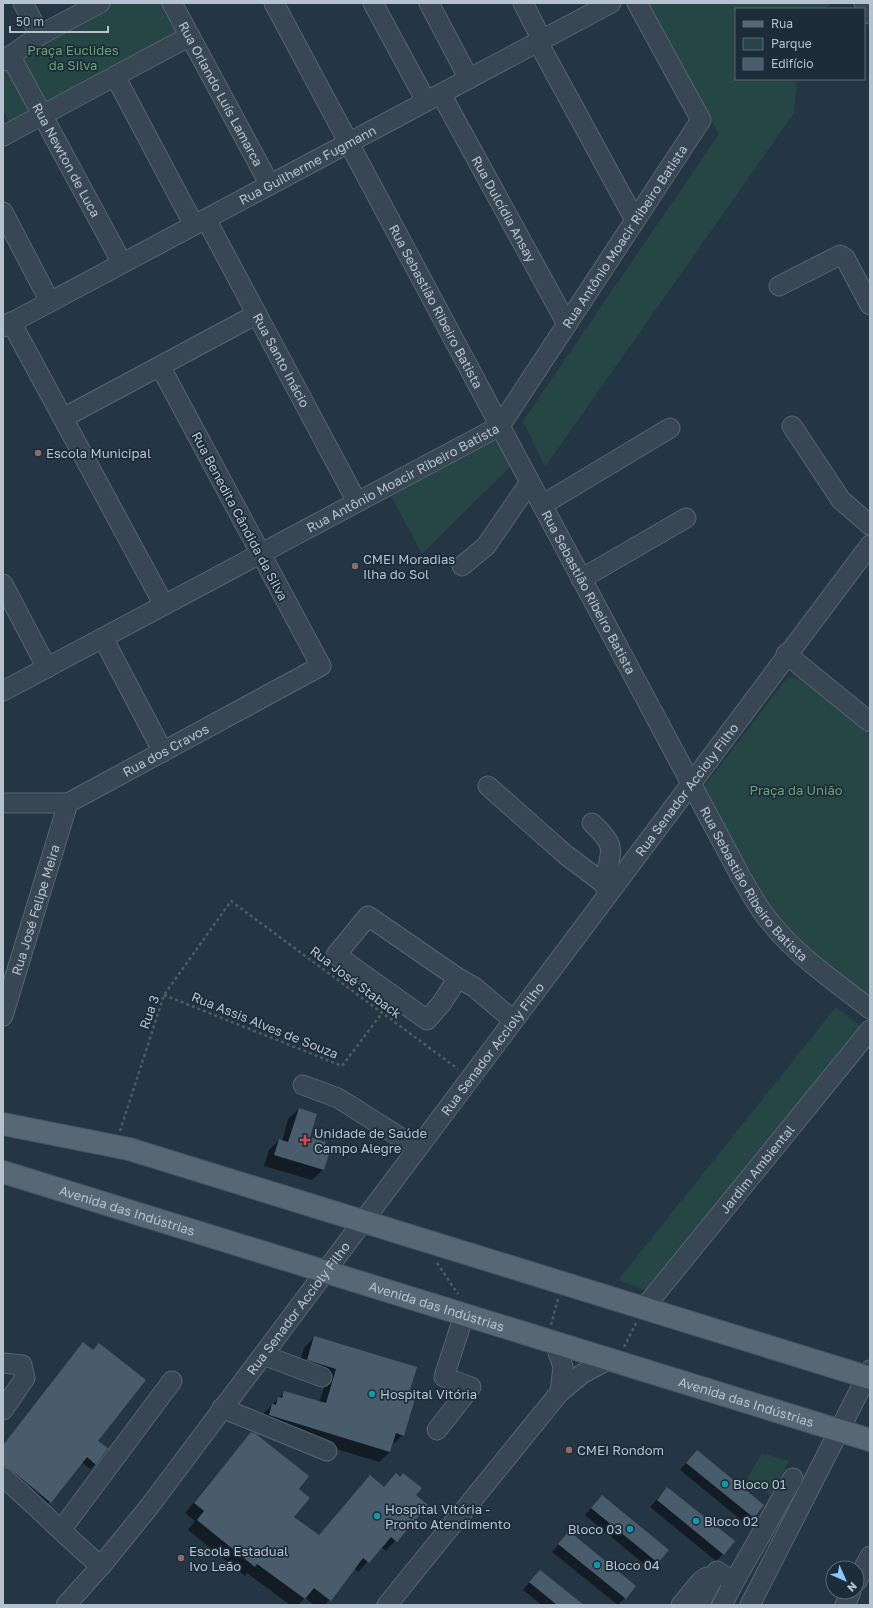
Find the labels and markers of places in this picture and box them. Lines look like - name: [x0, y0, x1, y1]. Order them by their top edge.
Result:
- place label: Escola Municipal: [46, 445, 151, 461]
- marker: Escola Municipal: [33, 448, 43, 458]
- place label: CMEI Moradias Ilha do Sol: [363, 551, 455, 582]
- marker: CMEI Moradias Ilha do Sol: [350, 561, 360, 571]
- place label: Unidade de Saúde Campo Alegre: [314, 1125, 427, 1156]
- marker: Unidade de Saúde Campo Alegre: [299, 1134, 311, 1146]
- place label: Hospital Vitória: [380, 1386, 477, 1402]
- marker: Hospital Vitória: [367, 1389, 377, 1399]
- place label: CMEI Rondom: [577, 1442, 664, 1458]
- marker: CMEI Rondom: [564, 1445, 574, 1455]
- place label: Bloco 01: [733, 1476, 786, 1492]
- marker: Bloco 01: [720, 1479, 730, 1489]
- place label: Hospital Vitória - Pronto Atendimento: [385, 1501, 511, 1532]
- marker: Hospital Vitória - Pronto Atendimento: [372, 1511, 382, 1521]
- place label: Bloco 02: [704, 1513, 758, 1529]
- marker: Bloco 02: [691, 1516, 701, 1526]
- place label: Bloco 03: [568, 1521, 622, 1537]
- marker: Bloco 03: [625, 1524, 635, 1534]
- place label: Escola Estadual Ivo Leão: [189, 1543, 288, 1574]
- marker: Escola Estadual Ivo Leão: [176, 1553, 186, 1563]
- place label: Bloco 04: [605, 1557, 660, 1573]
- marker: Bloco 04: [592, 1560, 602, 1570]

